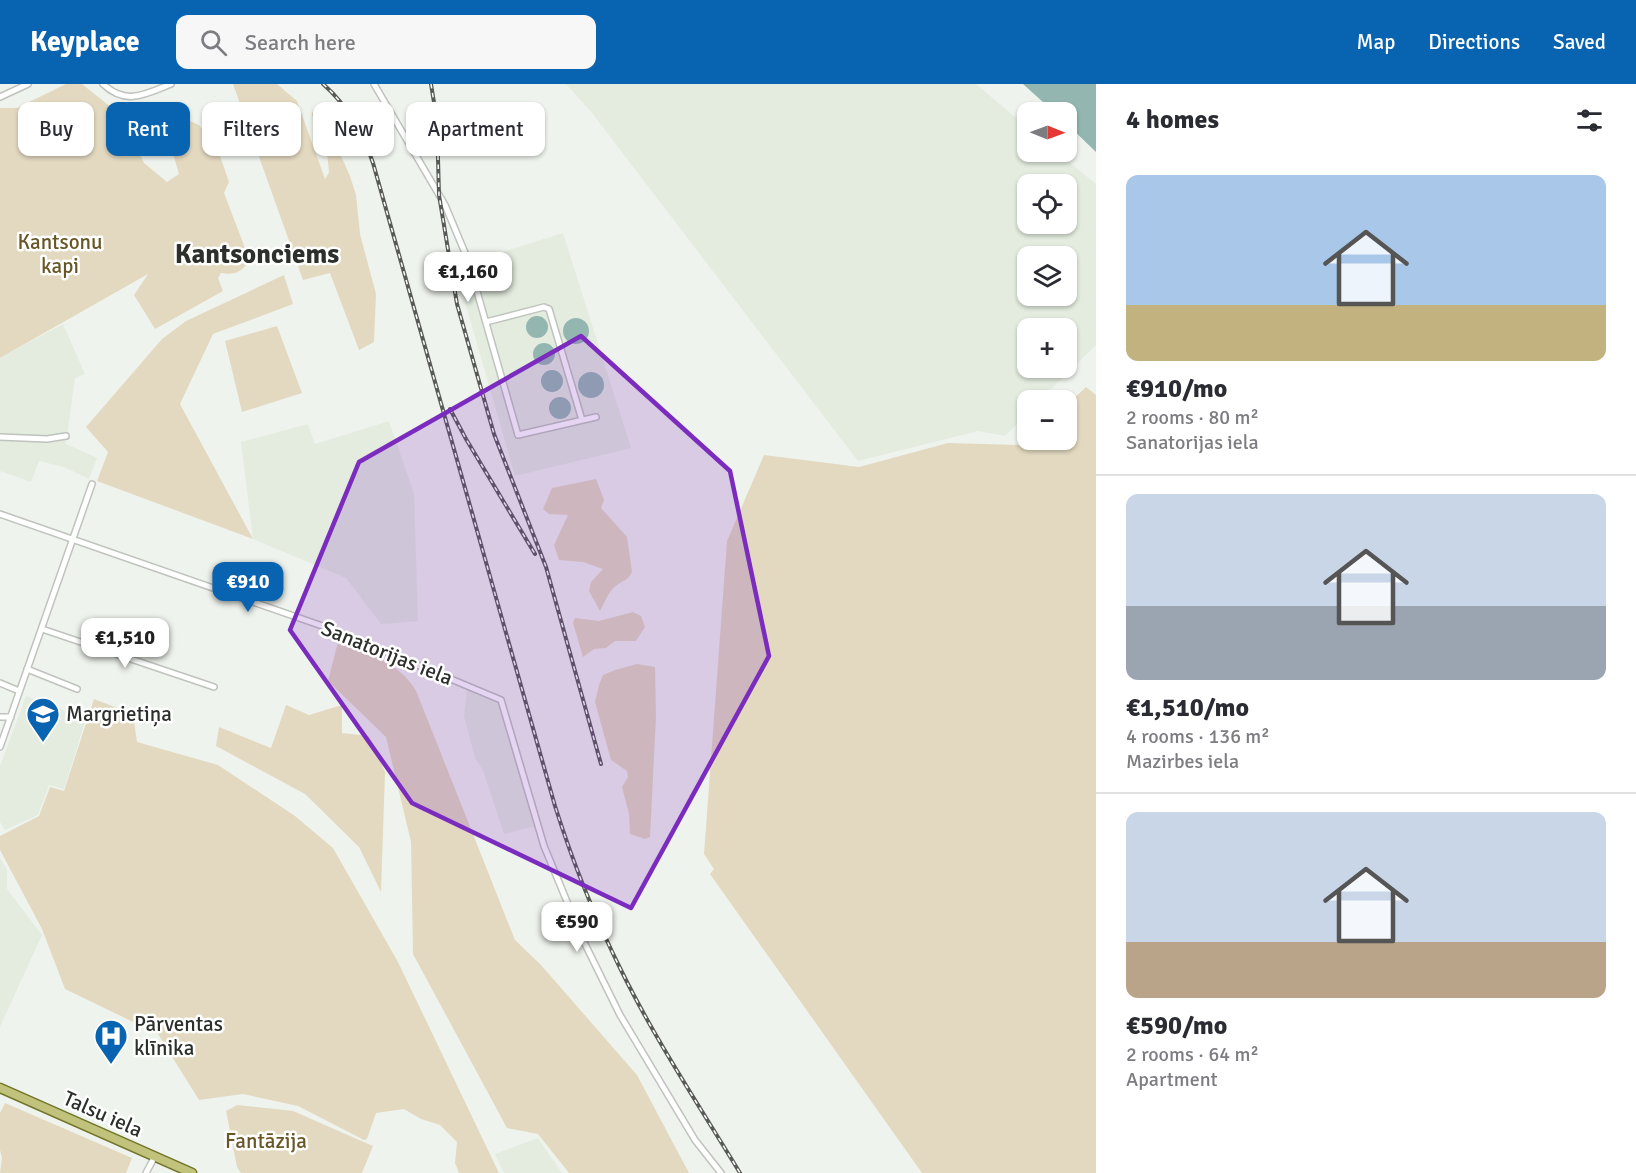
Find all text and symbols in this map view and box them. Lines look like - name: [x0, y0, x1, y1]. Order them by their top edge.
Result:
- search box: [176, 15, 596, 69]
- text: Keyplace: [30, 25, 140, 59]
- icon: search: [197, 26, 230, 59]
- text: Search here: [245, 29, 356, 56]
- text: Map: [1357, 29, 1395, 55]
- text: Directions: [1428, 29, 1520, 55]
- text: Saved: [1553, 29, 1606, 55]
- chip: Buy: [18, 102, 94, 156]
- chip: Rent: [106, 102, 190, 156]
- chip: Filters: [202, 102, 301, 156]
- chip: New: [313, 102, 394, 156]
- chip: Apartment: [406, 102, 545, 156]
- north arrow: [1017, 102, 1077, 162]
- map controls: [1017, 102, 1077, 450]
- text: 4 homes: [1126, 104, 1219, 136]
- icon: filters: [1573, 104, 1606, 137]
- button: locate: [1017, 174, 1077, 234]
- icon: home: [1312, 214, 1420, 322]
- park label: Kantsonu kapi: [17, 229, 103, 279]
- district label: Kantsonciems: [175, 238, 339, 271]
- button: layers: [1017, 246, 1077, 306]
- pin: €1,160: [419, 252, 517, 303]
- text: €1,160: [438, 259, 498, 284]
- button: +: [1017, 318, 1077, 378]
- text: €910/mo: [1126, 373, 1227, 405]
- button: −: [1017, 390, 1077, 450]
- text: 2 rooms · 80 m²: [1126, 405, 1259, 430]
- text: Sanatorijas iela: [1126, 430, 1259, 455]
- icon: home: [1312, 533, 1420, 641]
- pin: €910: [212, 562, 284, 613]
- text: €910: [226, 569, 270, 594]
- street label: Sanatorijas iela: [318, 615, 456, 691]
- pin: €1,510: [76, 618, 174, 669]
- text: €1,510: [95, 625, 155, 650]
- text: €1,510/mo: [1126, 692, 1249, 724]
- school or university icon: Margrietiņa: [25, 696, 61, 743]
- place label: Margrietiņa: [66, 701, 172, 727]
- text: 4 rooms · 136 m²: [1126, 724, 1270, 749]
- text: Mazirbes iela: [1126, 749, 1239, 774]
- icon: home: [1312, 851, 1420, 959]
- pin: €590: [541, 902, 613, 953]
- text: €590: [555, 909, 599, 934]
- text: €590/mo: [1126, 1010, 1227, 1042]
- place label: Pārventas klīnika: [134, 1011, 223, 1061]
- hospital icon: Pārventas klīnika: [93, 1018, 129, 1065]
- text: 2 rooms · 64 m²: [1126, 1042, 1259, 1067]
- text: Apartment: [1126, 1067, 1218, 1092]
- street label: Talsu iela: [59, 1085, 147, 1143]
- park label: Fantāzija: [225, 1128, 307, 1154]

